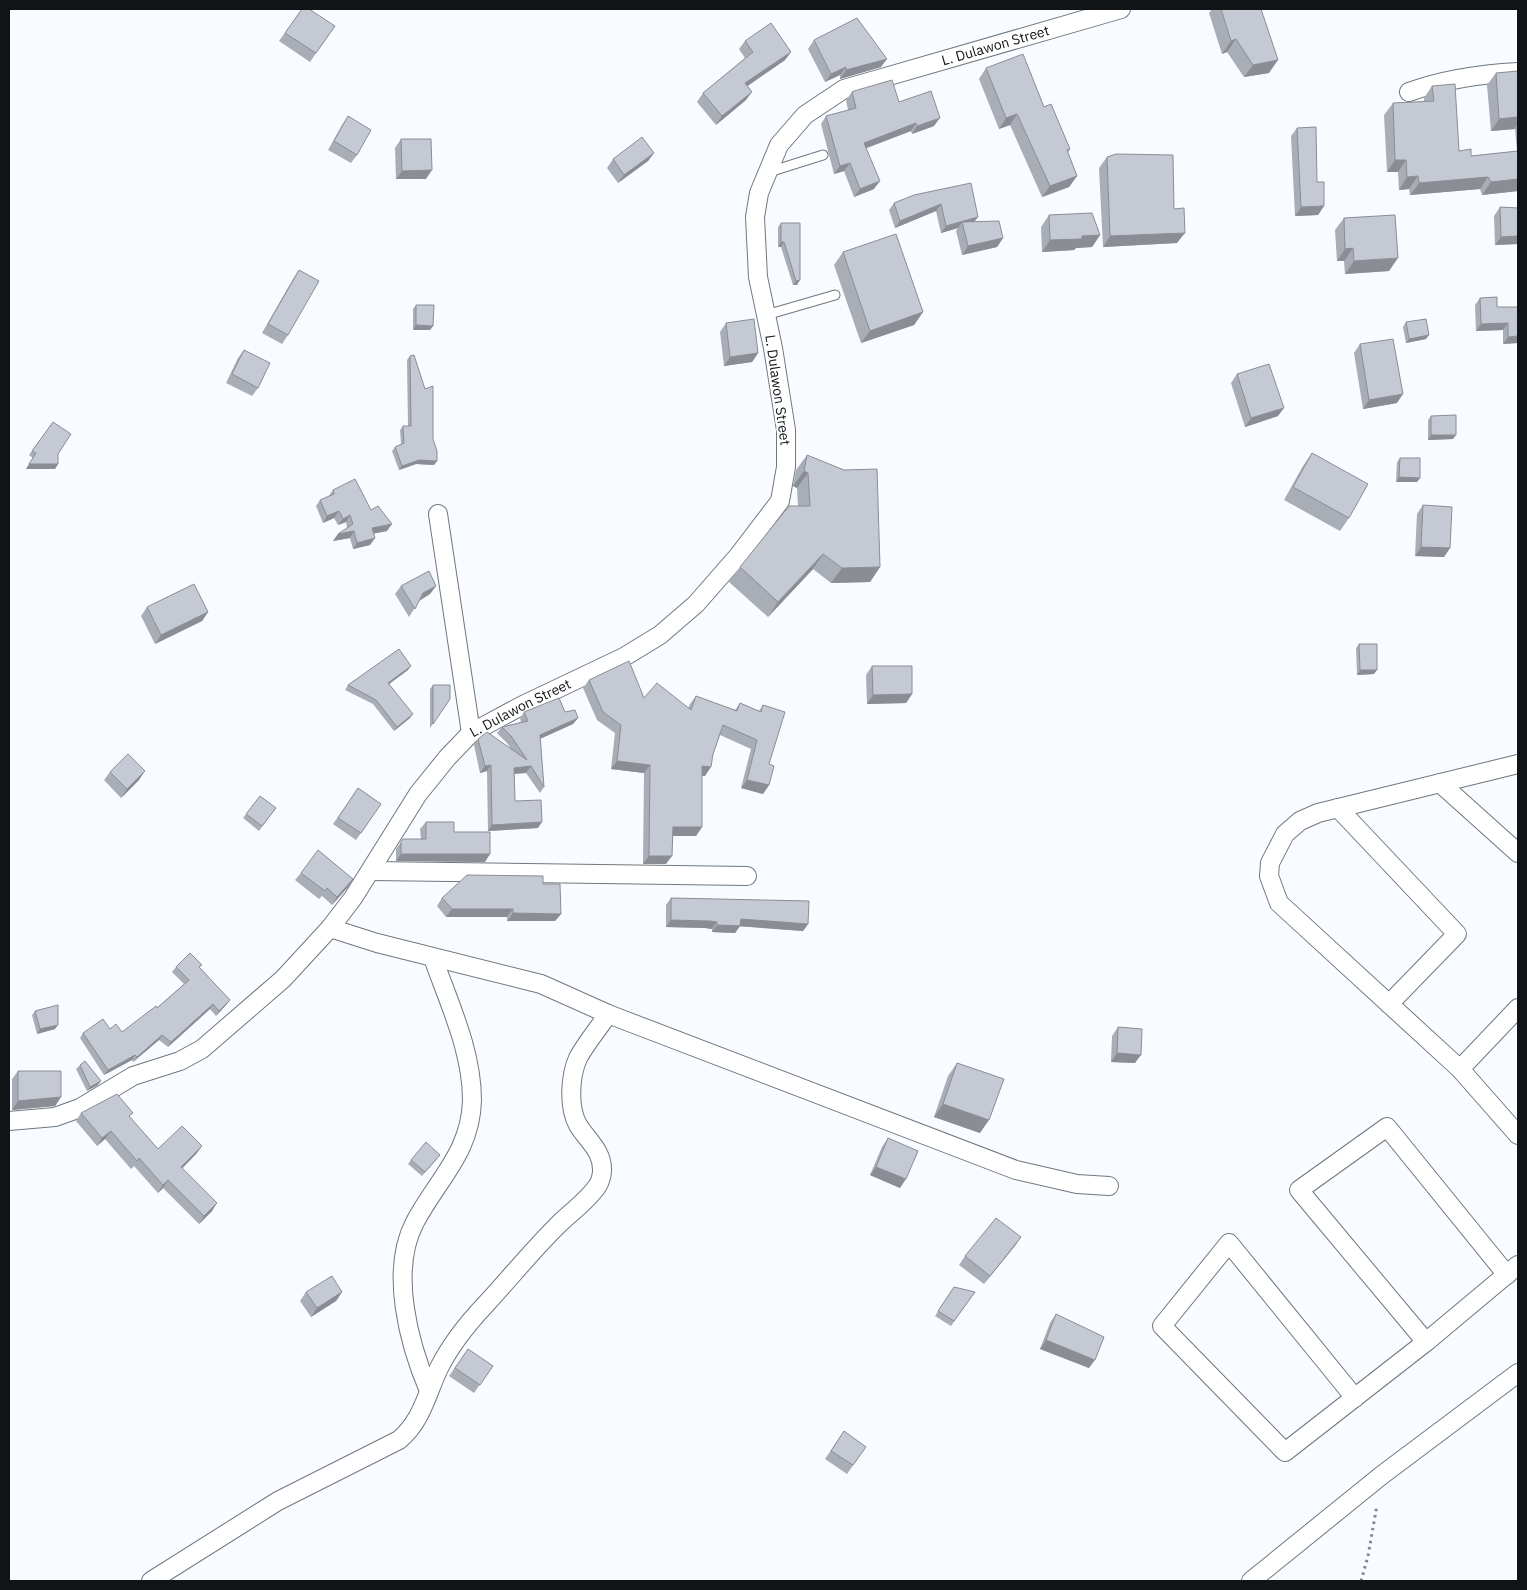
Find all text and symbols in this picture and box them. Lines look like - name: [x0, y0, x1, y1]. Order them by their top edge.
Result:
- street label: L. Dulawon Street: [939, 21, 1051, 69]
- street label: L. Dulawon Street: [761, 334, 795, 446]
- street label: L. Dulawon Street: [466, 675, 574, 741]

